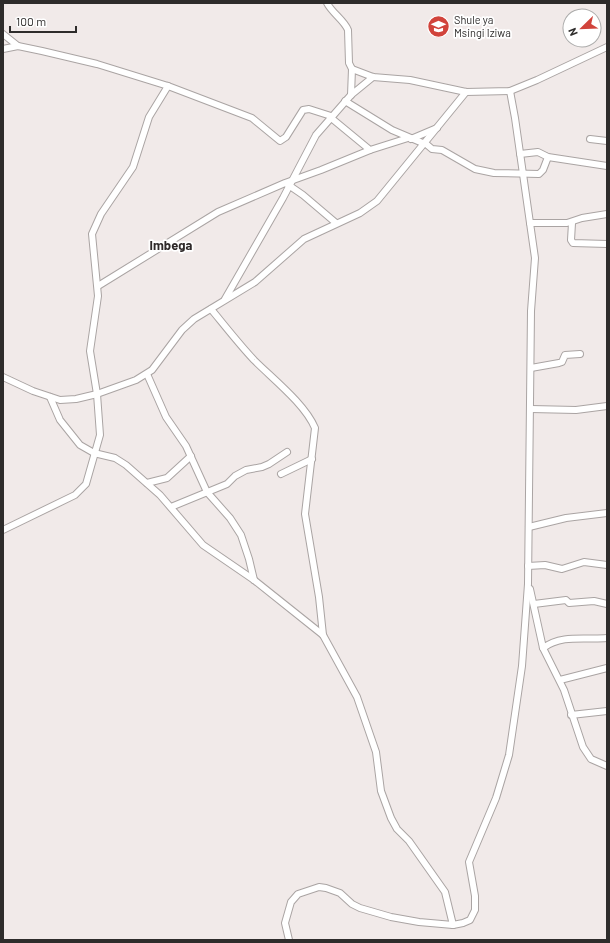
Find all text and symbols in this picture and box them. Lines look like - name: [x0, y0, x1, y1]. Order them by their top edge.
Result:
- scale bar: [10, 8, 76, 34]
- north arrow: [562, 8, 602, 48]
- school or university icon: Shule ya Msingi Iziwa: [425, 13, 451, 39]
- place label: Shule ya Msingi Iziwa: [454, 13, 511, 39]
- text: 100 m: [16, 14, 46, 28]
- text: N: [565, 26, 580, 38]
- district label: Imbega: [150, 237, 193, 253]

